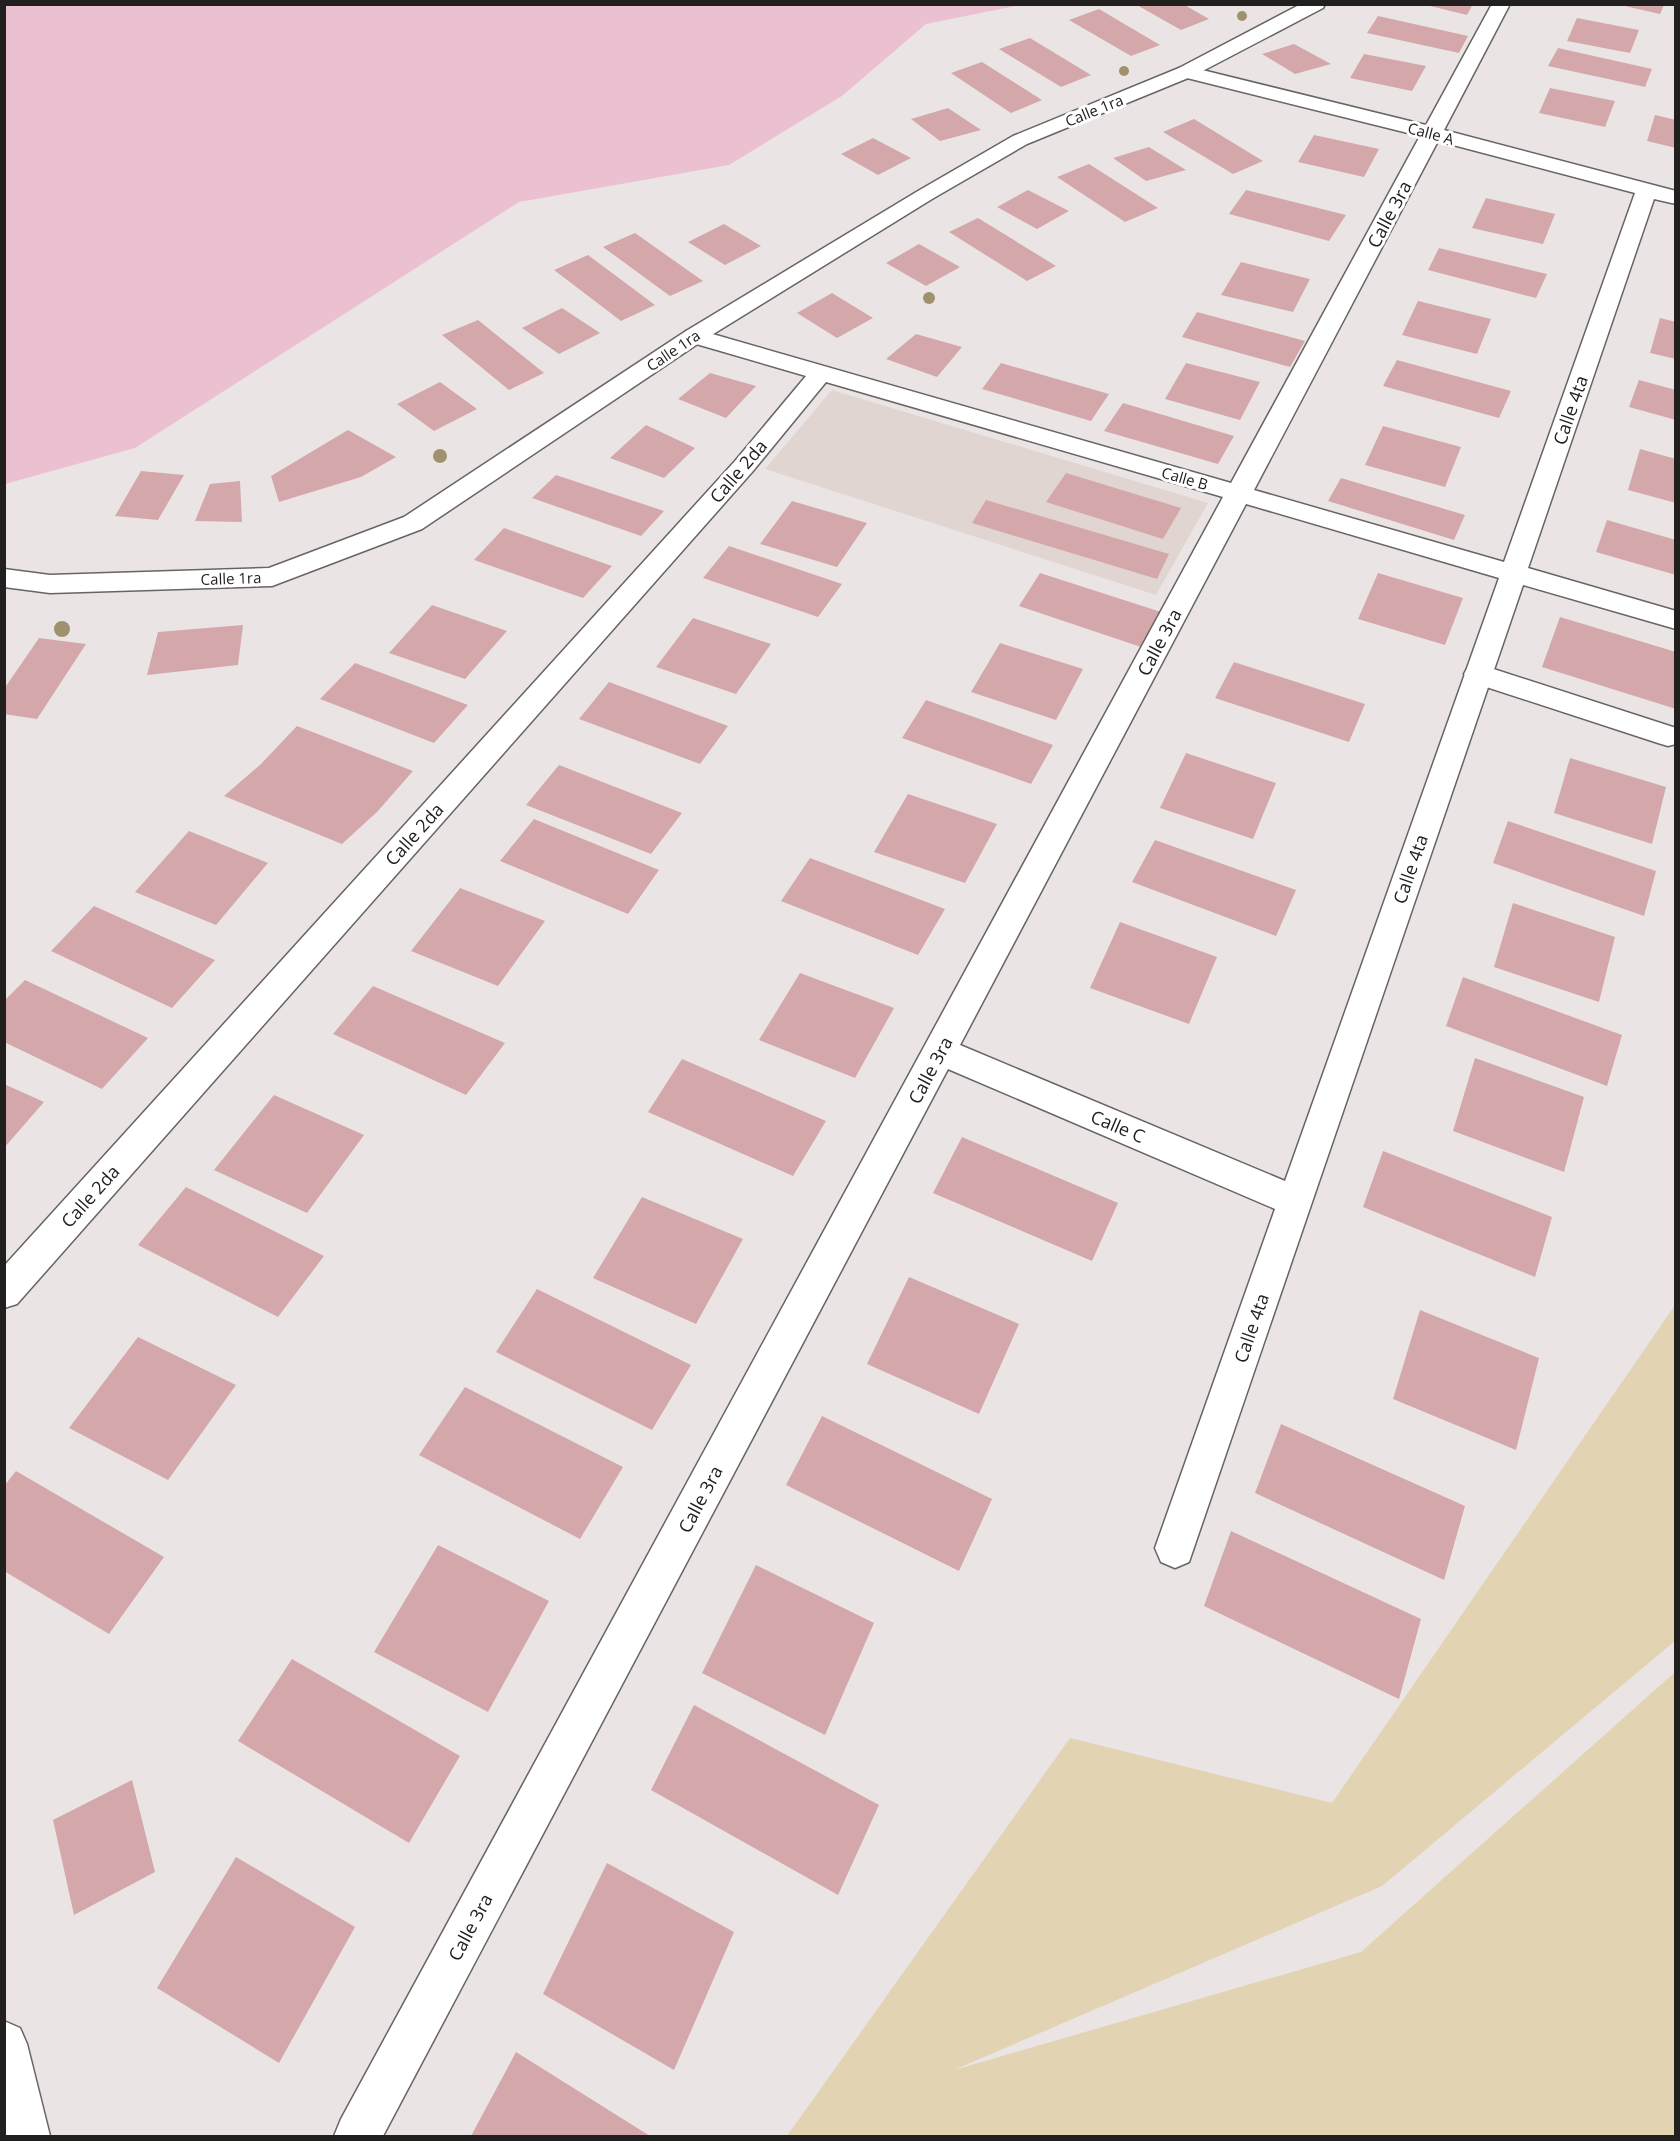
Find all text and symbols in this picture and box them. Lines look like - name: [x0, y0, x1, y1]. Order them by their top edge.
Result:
- street label: Calle 1ra: [1062, 89, 1126, 131]
- street label: Calle A: [1406, 117, 1457, 149]
- street label: Calle 3ra: [1361, 176, 1417, 252]
- street label: Calle 1ra: [642, 325, 704, 375]
- street label: Calle 4ta: [1547, 372, 1593, 448]
- street label: Calle 2da: [704, 434, 772, 508]
- street label: Calle B: [1159, 462, 1211, 494]
- street label: Calle 1ra: [200, 567, 262, 589]
- street label: Calle 3ra: [1131, 604, 1187, 680]
- street label: Calle 2da: [379, 798, 449, 870]
- street label: Calle 4ta: [1387, 831, 1433, 907]
- street label: Calle 3ra: [902, 1032, 958, 1108]
- street label: Calle C: [1087, 1104, 1149, 1148]
- street label: Calle 2da: [55, 1160, 125, 1232]
- street label: Calle 4ta: [1228, 1290, 1274, 1366]
- street label: Calle 3ra: [672, 1461, 728, 1537]
- street label: Calle 3ra: [442, 1889, 498, 1965]

